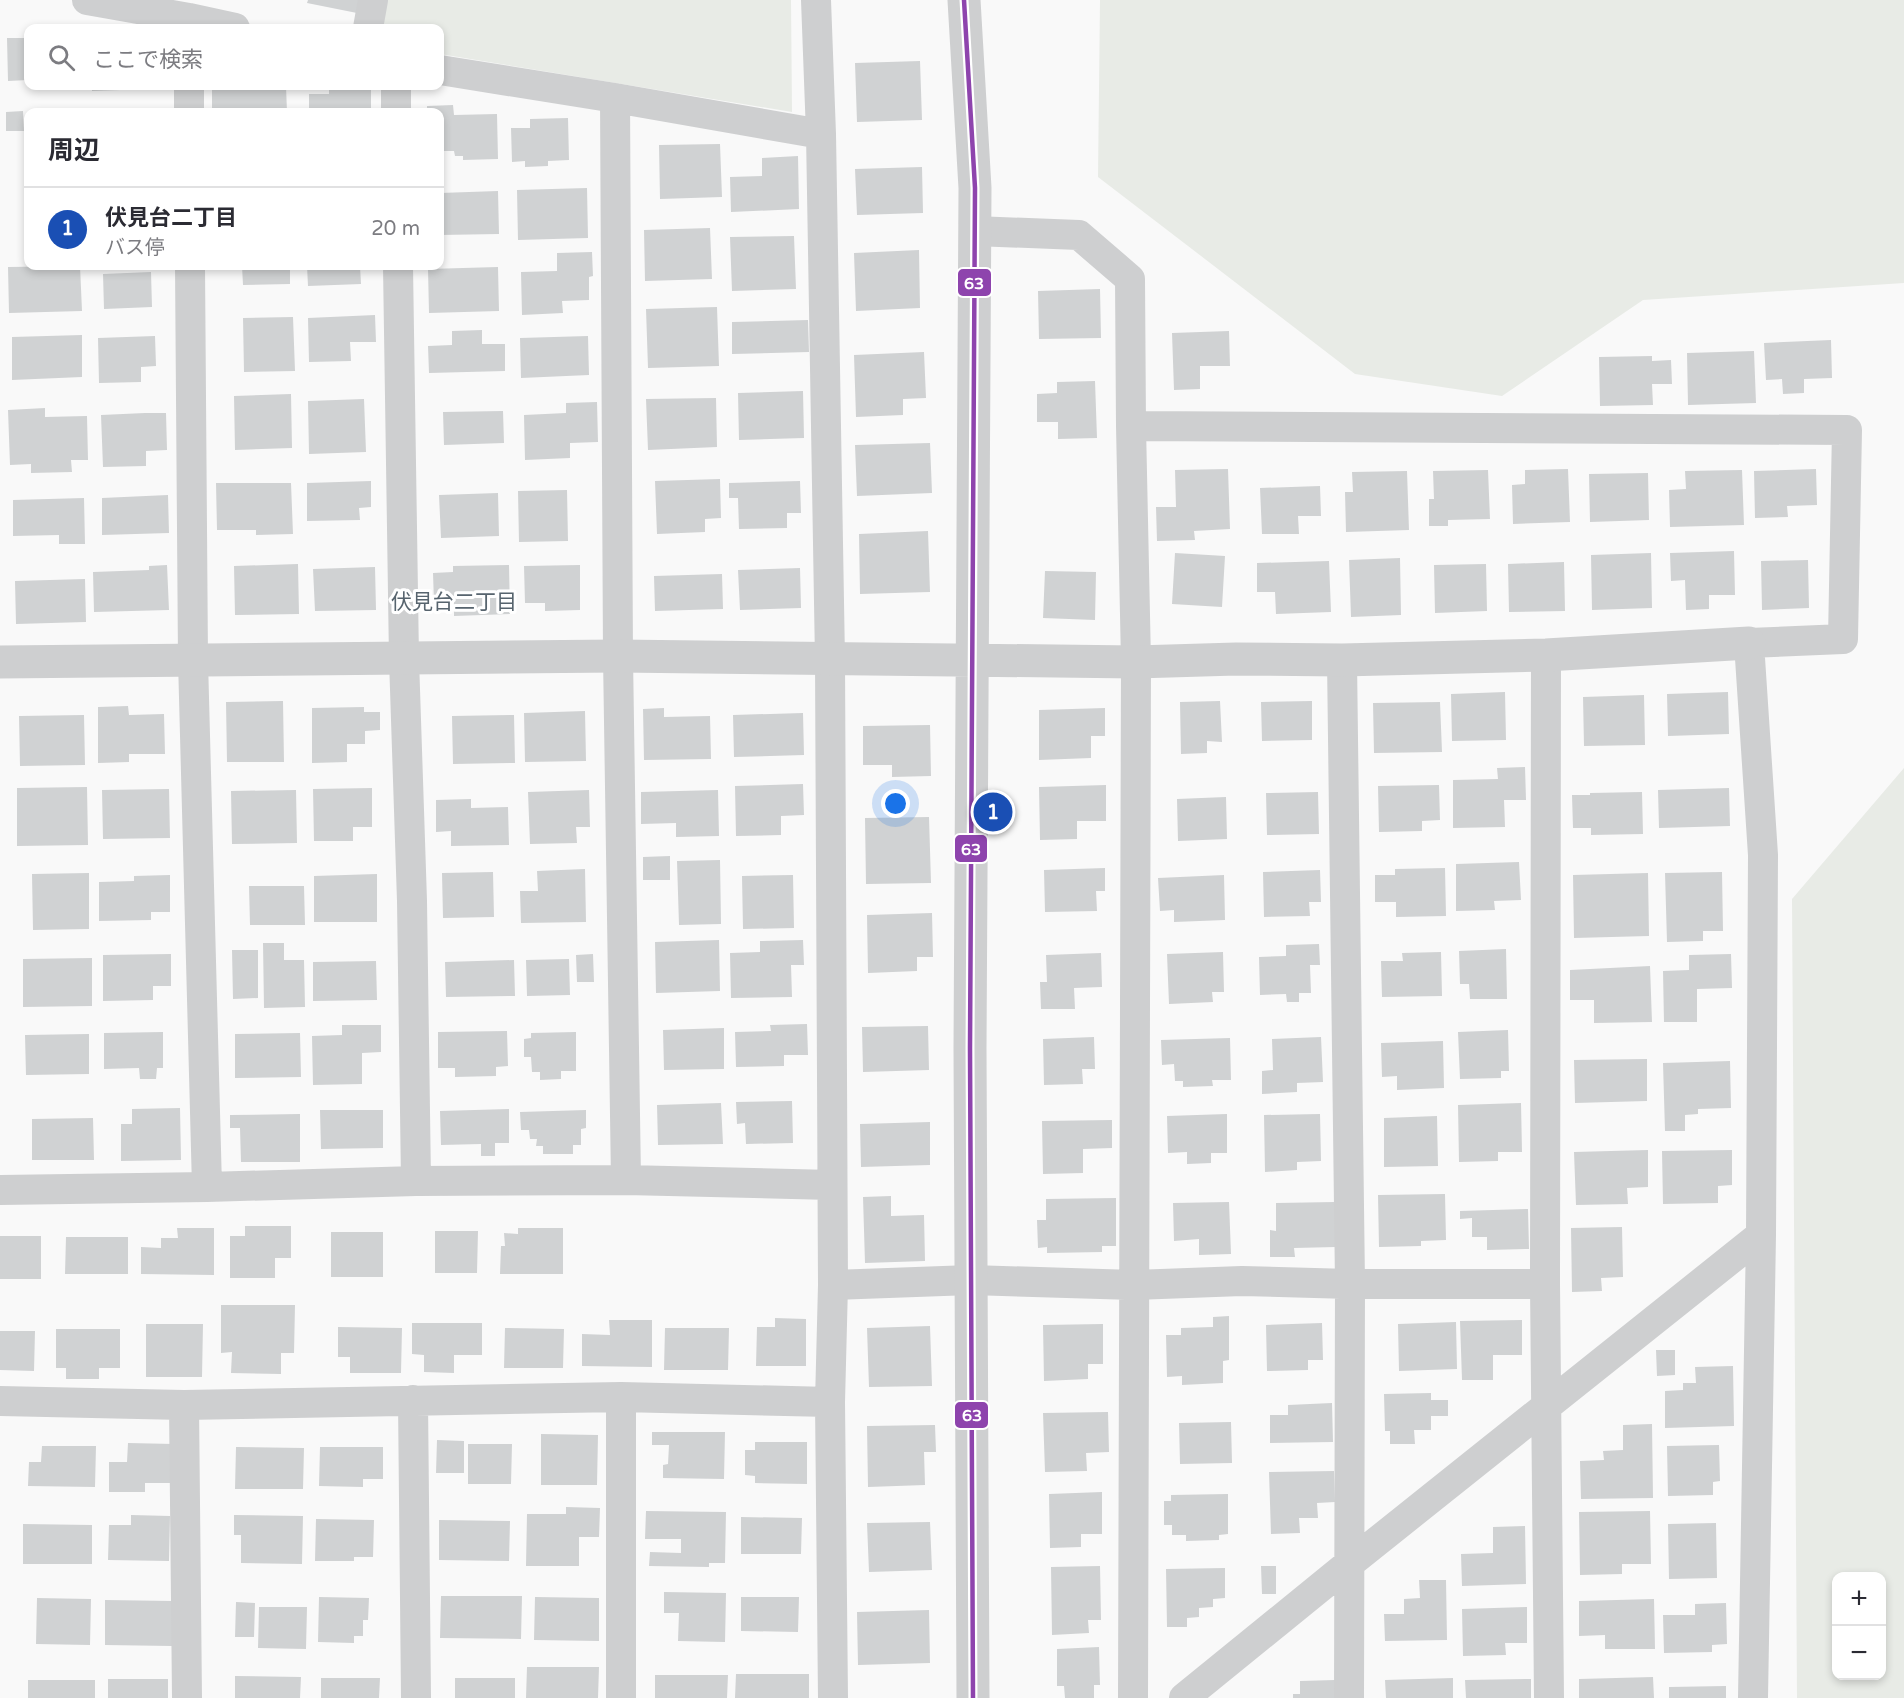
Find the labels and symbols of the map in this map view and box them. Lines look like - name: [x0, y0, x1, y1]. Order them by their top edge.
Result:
- line badge: 63: [957, 268, 992, 297]
- text: 63: [964, 274, 984, 294]
- district label: 伏見台二丁目: [391, 590, 517, 615]
- your location: [881, 789, 910, 818]
- pin: 1: [974, 790, 1012, 834]
- line badge: 63: [954, 834, 988, 863]
- text: 63: [961, 840, 981, 860]
- line badge: 63: [954, 1401, 989, 1429]
- text: 63: [962, 1406, 982, 1426]

